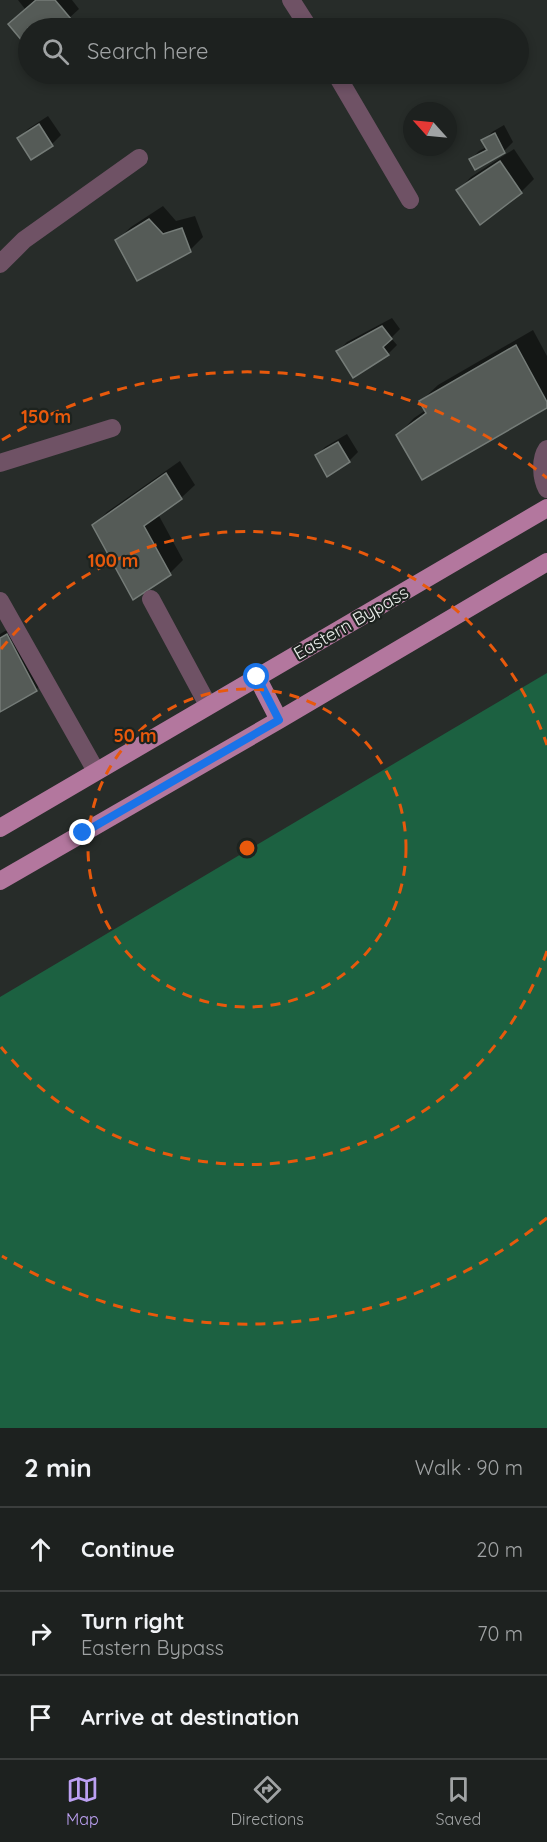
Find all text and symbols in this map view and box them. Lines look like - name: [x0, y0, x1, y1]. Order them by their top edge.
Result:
- search box: [18, 18, 529, 84]
- icon: search: [39, 35, 72, 68]
- text: Search here: [87, 37, 208, 65]
- north arrow: [403, 102, 457, 156]
- text: 150 m: [21, 405, 71, 428]
- text: 100 m: [88, 549, 138, 572]
- street label: Eastern Bypass: [289, 580, 412, 665]
- route start: [243, 663, 269, 689]
- text: 50 m: [113, 724, 157, 747]
- route end: [69, 819, 95, 845]
- centre of rings: [237, 838, 257, 858]
- text: 2 min: [24, 1451, 92, 1484]
- text: Walk · 90 m: [415, 1455, 523, 1480]
- icon: ahead: [24, 1533, 57, 1566]
- text: Continue: [81, 1535, 175, 1563]
- text: 20 m: [476, 1537, 523, 1562]
- text: Turn right: [81, 1607, 185, 1635]
- icon: right: [24, 1617, 57, 1650]
- text: 70 m: [477, 1621, 523, 1646]
- text: Eastern Bypass: [81, 1635, 224, 1660]
- icon: arrive: [24, 1701, 57, 1734]
- text: Arrive at destination: [81, 1703, 299, 1731]
- tab: Map: [66, 1773, 99, 1829]
- tab: Directions: [231, 1773, 304, 1829]
- tab: Saved: [436, 1773, 481, 1829]

